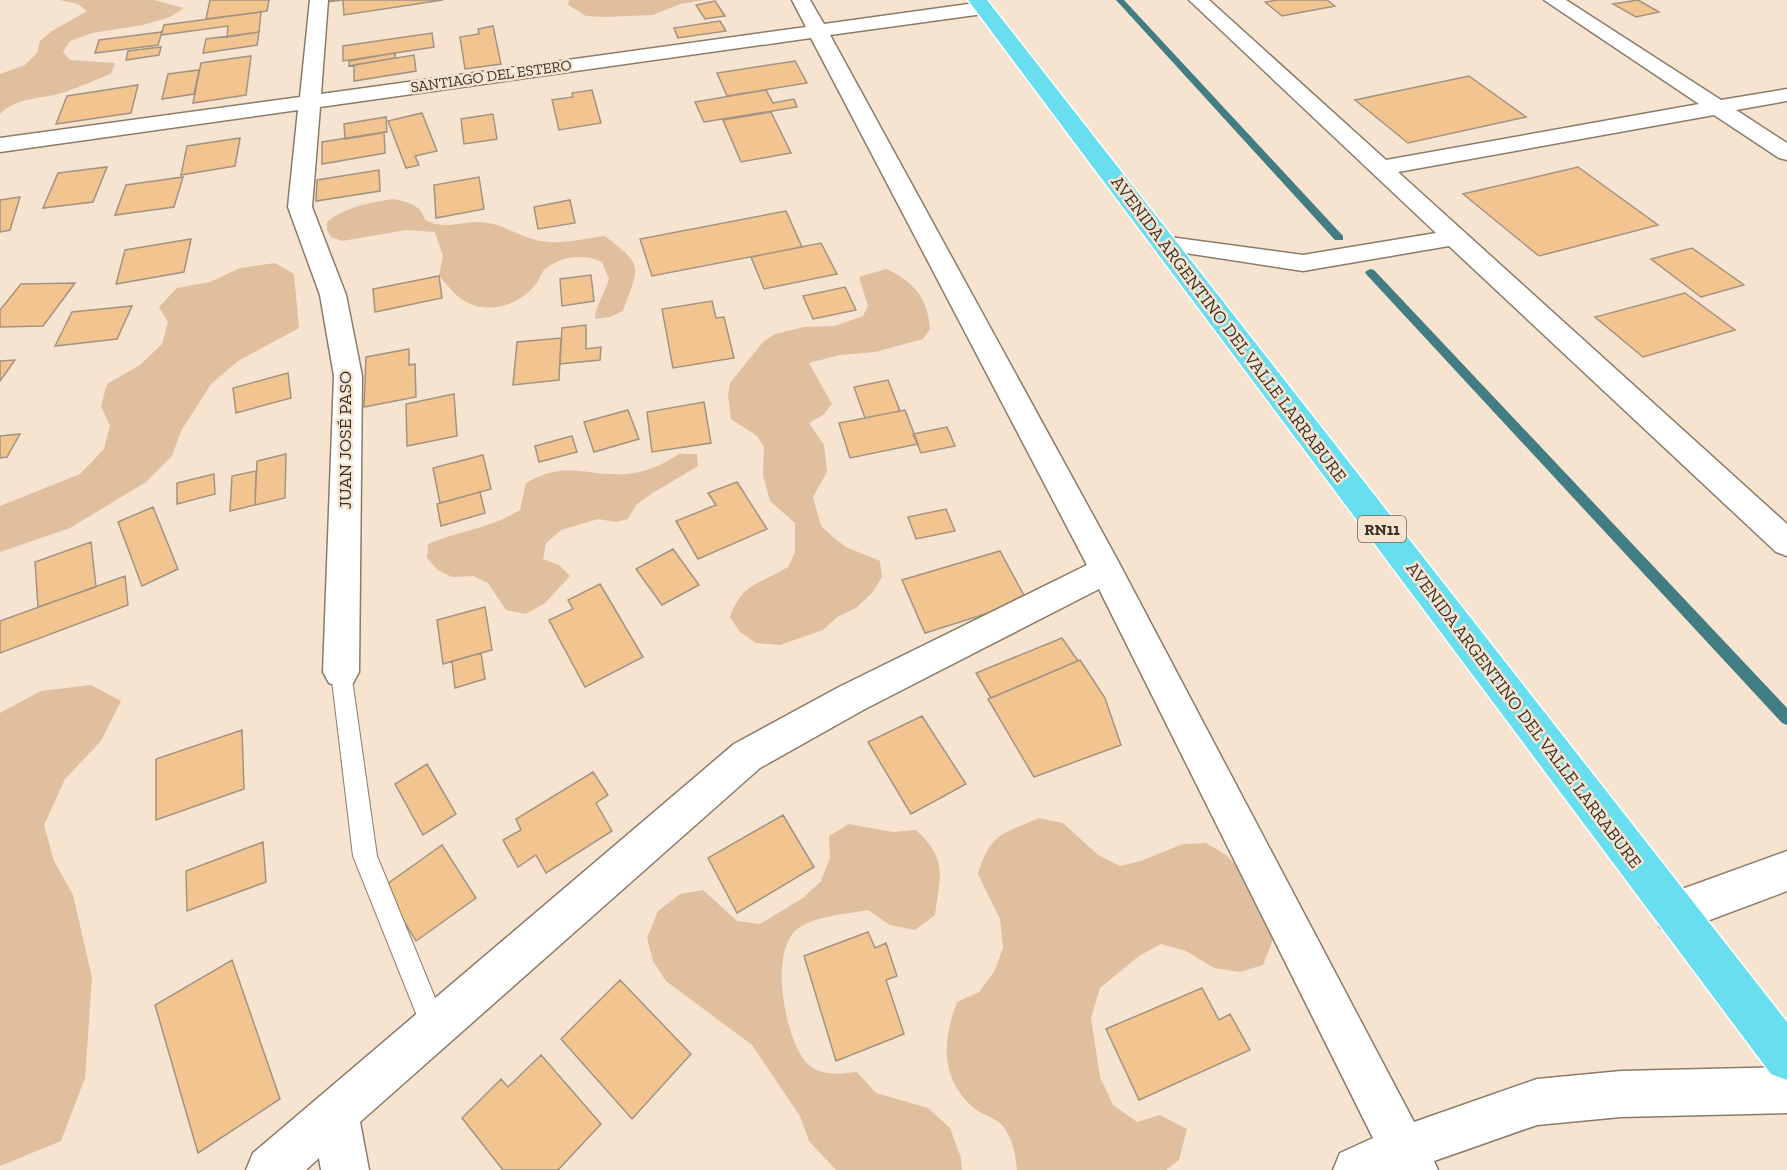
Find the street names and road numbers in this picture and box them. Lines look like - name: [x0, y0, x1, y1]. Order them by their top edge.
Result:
- street label: SANTIAGO DEL ESTERO: [409, 56, 573, 96]
- street label: AVENIDA ARGENTINO DEL VALLE LARRABURE: [1107, 172, 1351, 486]
- street label: JUAN JOSÉ PASO: [334, 371, 356, 509]
- road number: RN11: [1358, 516, 1406, 542]
- street label: AVENIDA ARGENTINO DEL VALLE LARRABURE: [1402, 558, 1646, 872]

